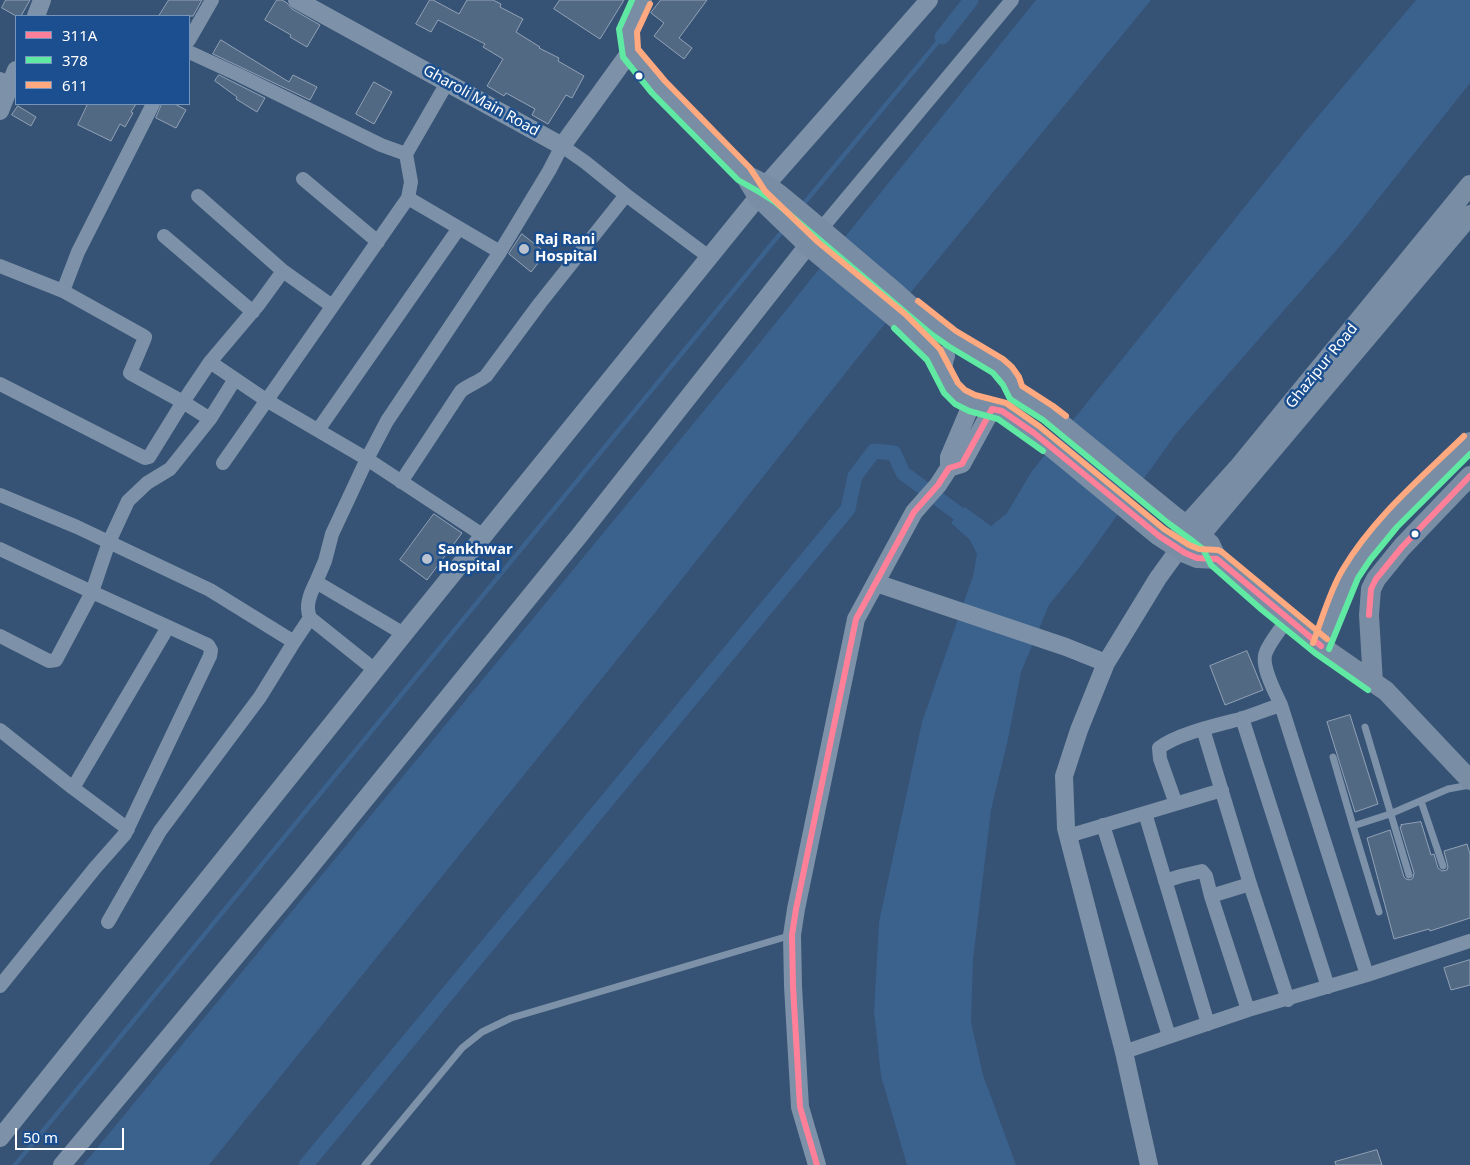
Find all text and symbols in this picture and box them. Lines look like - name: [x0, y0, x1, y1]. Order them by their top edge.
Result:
- legend: [15, 15, 190, 105]
- text: 311A: [62, 25, 97, 45]
- text: 378: [62, 50, 88, 70]
- street label: Gharoli Main Road: [420, 62, 542, 140]
- unlabelled marker: [634, 71, 644, 81]
- text: 611: [62, 75, 88, 95]
- place label: Raj Rani Hospital: [535, 231, 597, 266]
- marker: Raj Rani Hospital: [517, 242, 531, 256]
- street label: Ghazipur Road: [1282, 320, 1362, 412]
- unlabelled marker: [1410, 529, 1420, 539]
- place label: Sankhwar Hospital: [438, 541, 513, 576]
- marker: Sankhwar Hospital: [420, 552, 434, 566]
- scale bar: [18, 1118, 126, 1150]
- text: 50 m: [23, 1127, 58, 1147]

